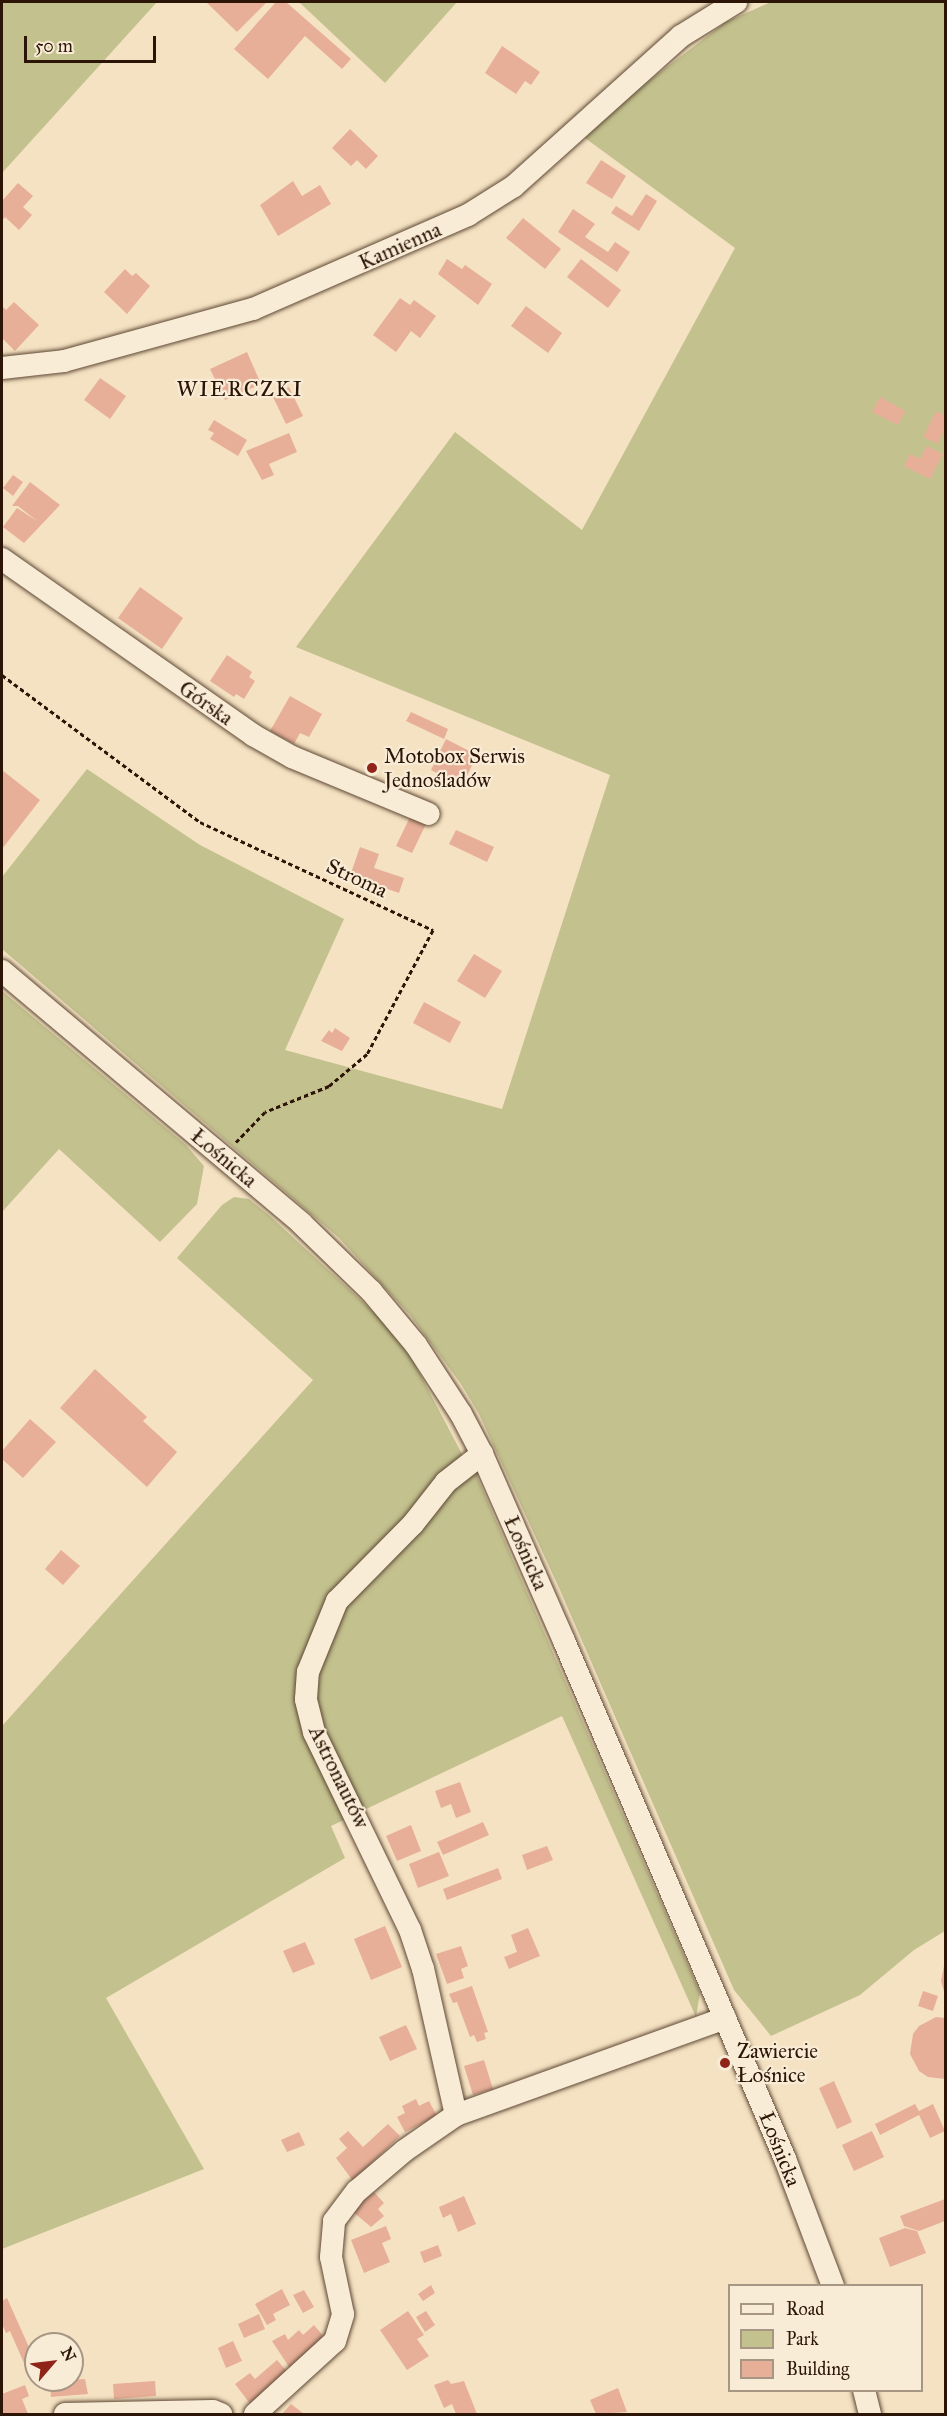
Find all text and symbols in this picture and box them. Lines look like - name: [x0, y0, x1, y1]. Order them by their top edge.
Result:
- scale bar: [27, 24, 159, 62]
- text: 50 m: [35, 35, 73, 57]
- street label: Kamienna: [355, 217, 445, 275]
- district label: WIERCZKI: [177, 376, 303, 402]
- street label: Górska: [174, 675, 238, 731]
- place label: Motobox Serwis Jednośladów: [384, 743, 525, 793]
- marker: Motobox Serwis Jednośladów: [365, 761, 379, 775]
- street label: Stroma: [322, 853, 392, 903]
- street label: Łośnicka: [186, 1123, 262, 1193]
- street label: Łośnicka: [499, 1512, 553, 1594]
- street label: Astronautów: [303, 1722, 375, 1832]
- place label: Zawiercie Łośnice: [737, 2038, 818, 2088]
- marker: Zawiercie Łośnice: [718, 2056, 732, 2070]
- street label: Łośnicka: [754, 2108, 806, 2190]
- legend: [728, 2284, 923, 2392]
- text: Road: [786, 2298, 824, 2320]
- text: Park: [786, 2328, 819, 2350]
- north arrow: [24, 2332, 84, 2392]
- text: N: [57, 2344, 80, 2365]
- text: Building: [786, 2358, 849, 2380]

